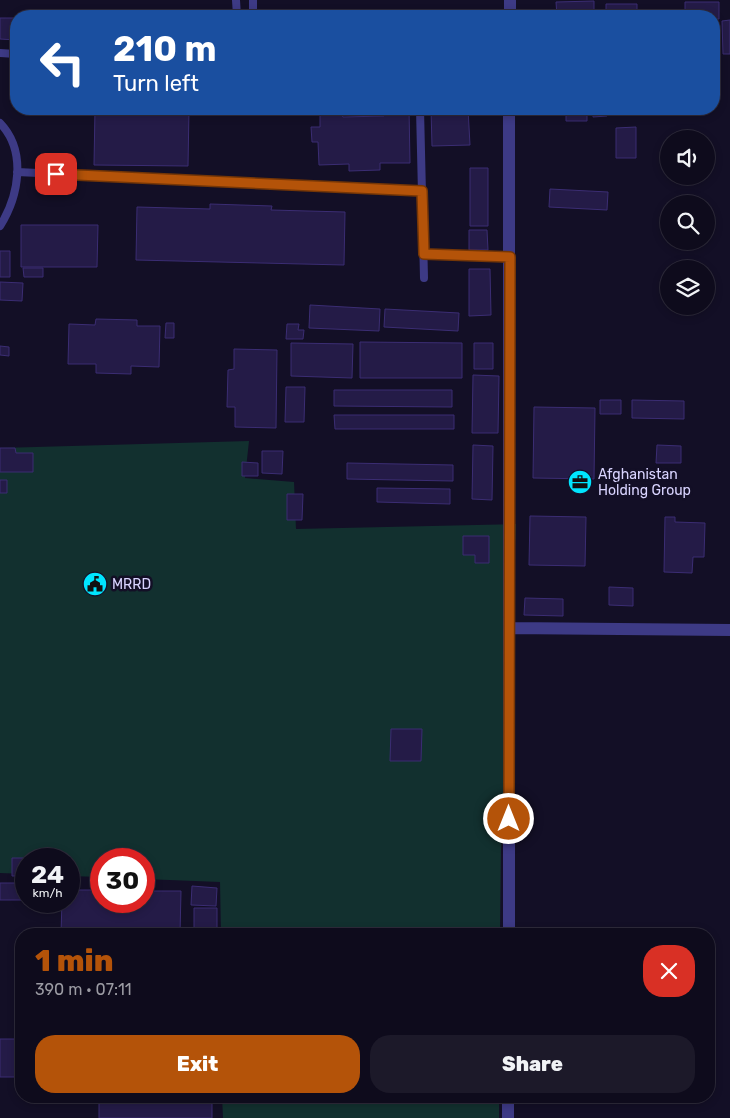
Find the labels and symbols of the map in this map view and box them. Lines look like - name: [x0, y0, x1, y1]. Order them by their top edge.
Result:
- pin: [35, 153, 77, 195]
- place label: Afghanistan Holding Group: [598, 466, 691, 499]
- office icon: Afghanistan Holding Group: [567, 469, 593, 495]
- public building icon: MRRD: [82, 571, 108, 597]
- place label: MRRD: [112, 576, 151, 593]
- position arrow: [482, 792, 534, 844]
- speed limit sign: 30: [90, 848, 155, 913]

